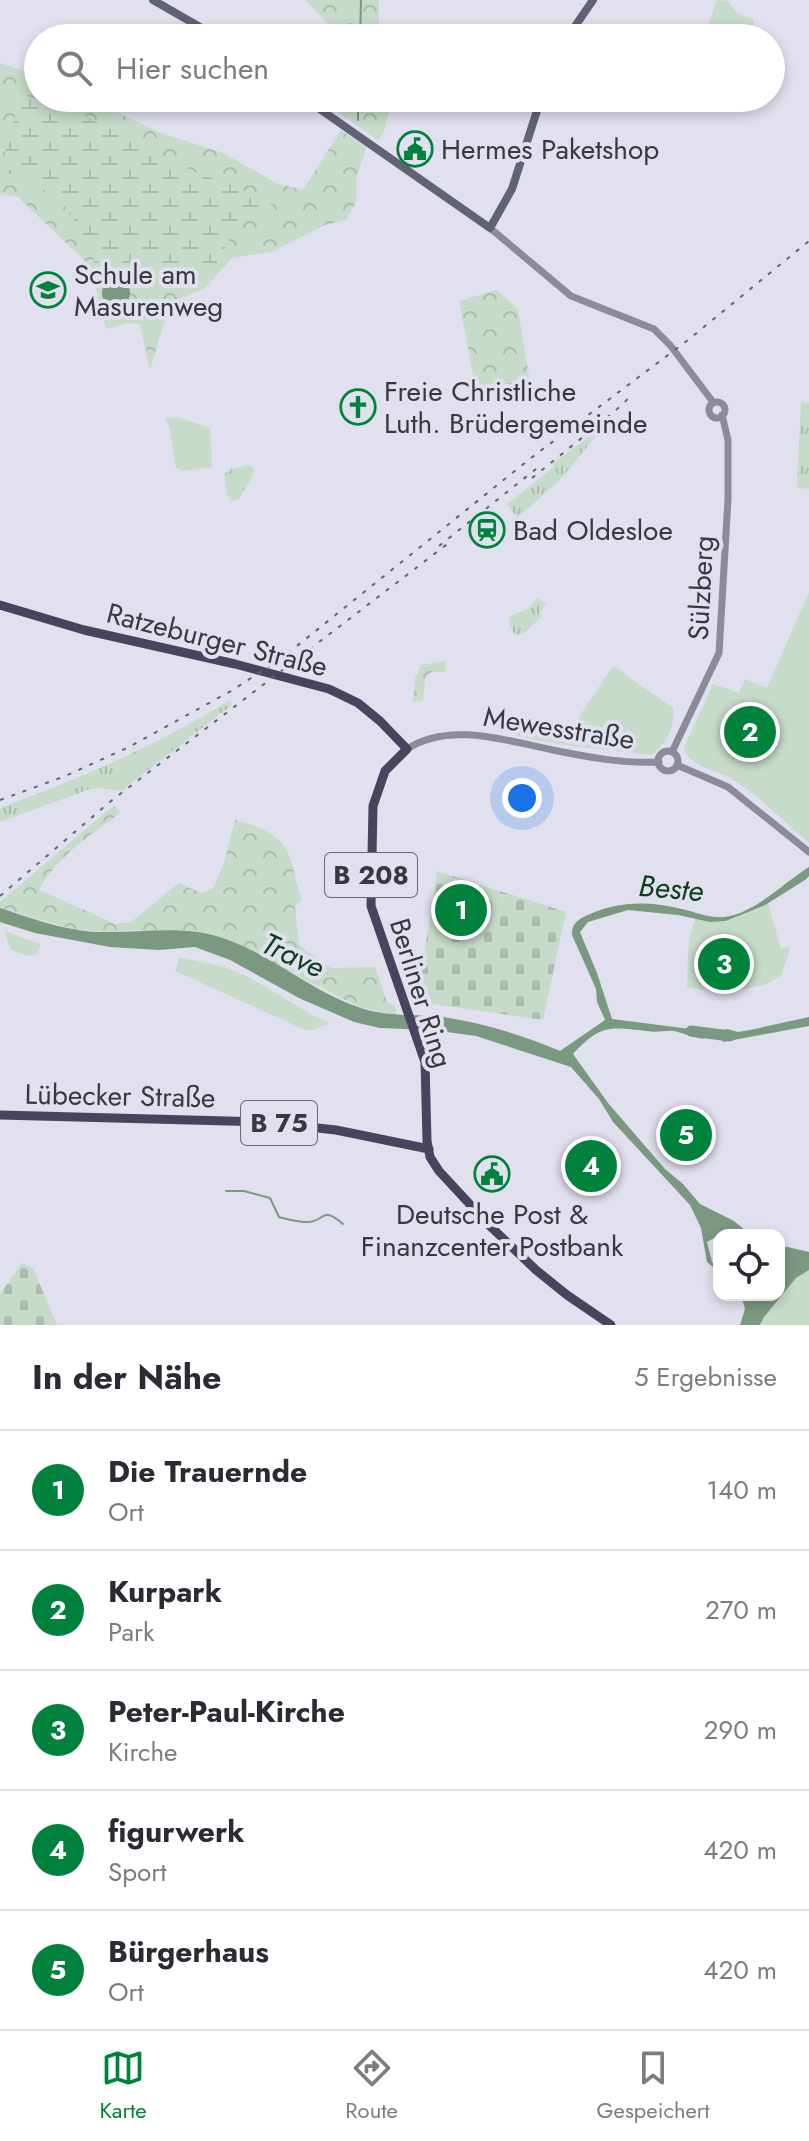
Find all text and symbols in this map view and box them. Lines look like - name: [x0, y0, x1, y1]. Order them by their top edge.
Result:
- search box: [24, 24, 785, 112]
- icon: search: [52, 46, 96, 90]
- text: Hier suchen: [116, 47, 269, 90]
- place label: Hermes Paketshop: [441, 129, 659, 170]
- public building icon: Hermes Paketshop: [396, 130, 434, 168]
- place label: Schule am Masurenweg: [74, 254, 223, 327]
- school or university icon: Schule am Masurenweg: [29, 271, 67, 309]
- place label: Freie Christliche Luth. Brüdergemeinde: [384, 371, 647, 444]
- church icon: Freie Christliche Luth. Brüdergemeinde: [339, 388, 377, 426]
- place label: Bad Oldesloe: [513, 510, 673, 551]
- station icon: Bad Oldesloe: [468, 511, 506, 549]
- street label: Sülzberg: [678, 535, 724, 641]
- street label: Ratzeburger Straße: [102, 593, 332, 687]
- street label: Mewesstraße: [481, 696, 637, 760]
- pin: 2: [724, 702, 776, 762]
- your location: [502, 778, 542, 818]
- road number: B 208: [325, 853, 417, 897]
- water label: Beste: [637, 864, 705, 912]
- pin: 1: [435, 880, 487, 940]
- street label: Berliner Ring: [379, 913, 463, 1073]
- water label: Trave: [254, 922, 332, 988]
- pin: 3: [698, 934, 750, 994]
- street label: Lübecker Straße: [24, 1074, 216, 1118]
- road number: B 75: [241, 1101, 317, 1145]
- pin: 5: [660, 1105, 712, 1165]
- pin: 4: [565, 1136, 617, 1196]
- public building icon: Deutsche Post & Finanzcenter Postbank: [473, 1155, 511, 1193]
- place label: Deutsche Post & Finanzcenter Postbank: [361, 1194, 624, 1267]
- map controls: [713, 1229, 785, 1301]
- button: locate: [713, 1229, 785, 1301]
- text: In der Nähe: [32, 1353, 222, 1402]
- text: 5 Ergebnisse: [634, 1358, 777, 1396]
- text: Die Trauernde: [108, 1450, 307, 1493]
- text: 1: [51, 1471, 65, 1509]
- text: 140 m: [706, 1471, 777, 1509]
- text: Ort: [108, 1493, 144, 1531]
- text: Kurpark: [108, 1570, 222, 1613]
- text: 2: [49, 1591, 67, 1629]
- text: 270 m: [705, 1591, 777, 1629]
- text: Park: [108, 1613, 154, 1651]
- text: Peter-Paul-Kirche: [108, 1690, 345, 1733]
- text: 3: [50, 1711, 66, 1749]
- text: 290 m: [704, 1711, 777, 1749]
- text: Kirche: [108, 1733, 177, 1771]
- text: figurwerk: [108, 1810, 245, 1853]
- text: 4: [49, 1831, 67, 1869]
- text: 420 m: [703, 1831, 777, 1869]
- text: Sport: [108, 1853, 166, 1891]
- text: Bürgerhaus: [108, 1930, 269, 1973]
- text: 5: [50, 1951, 66, 1989]
- text: 420 m: [703, 1951, 777, 1989]
- text: Ort: [108, 1973, 144, 2011]
- tab: Karte: [99, 2046, 147, 2126]
- tab: Route: [345, 2046, 398, 2126]
- tab: Gespeichert: [597, 2046, 710, 2126]

